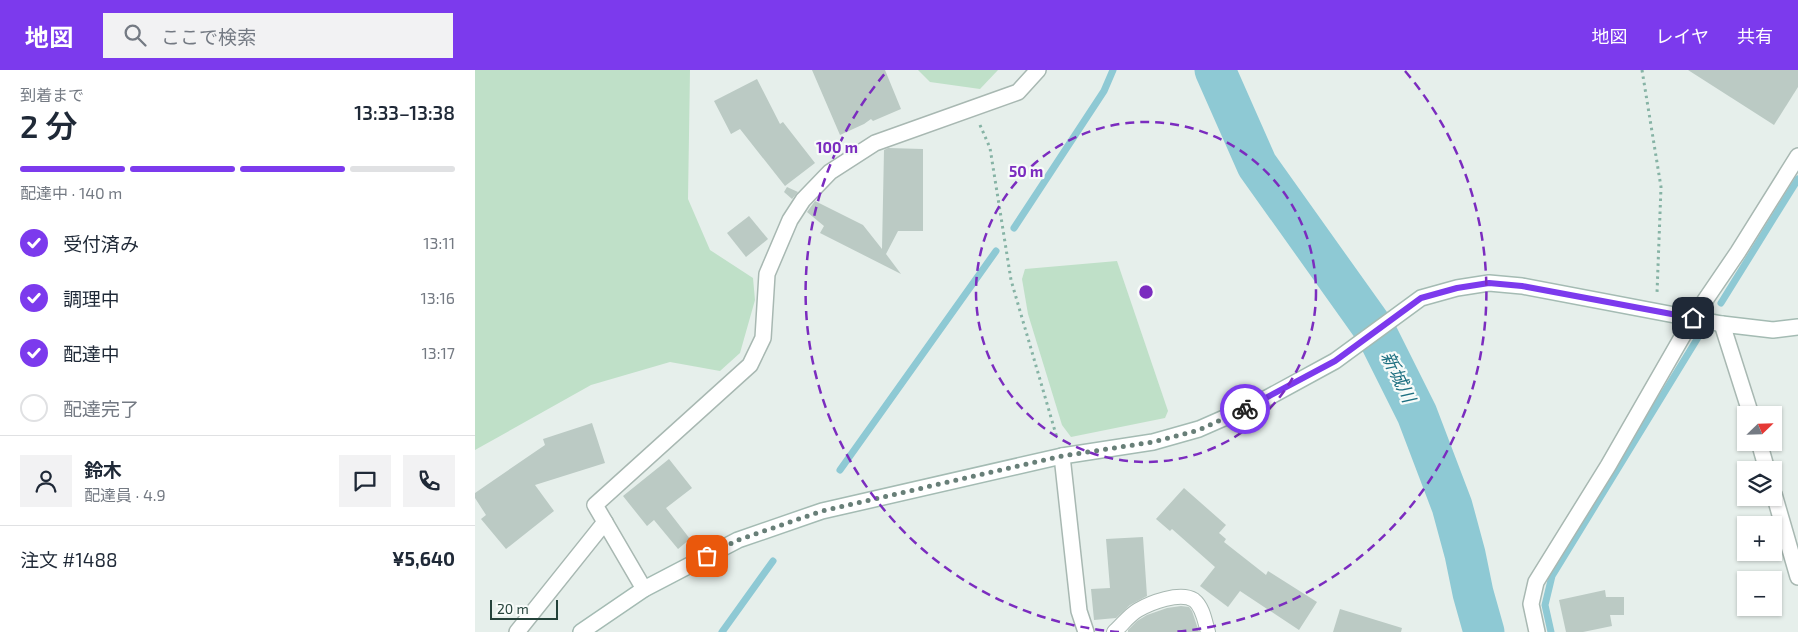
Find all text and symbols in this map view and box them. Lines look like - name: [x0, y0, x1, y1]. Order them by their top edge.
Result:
- search box: [103, 13, 453, 58]
- icon: search: [121, 21, 149, 49]
- text: 地図: [25, 22, 73, 51]
- text: ここで検索: [161, 25, 256, 48]
- text: 地図: [1592, 25, 1628, 47]
- text: レイヤ: [1656, 25, 1709, 47]
- text: 共有: [1737, 25, 1773, 47]
- text: 到着まで: [20, 85, 84, 104]
- text: 13:33–13:38: [354, 101, 455, 124]
- text: 2 分: [20, 106, 77, 144]
- text: 100 m: [816, 138, 858, 156]
- text: 50 m: [1009, 162, 1043, 180]
- text: 配達中 · 140 m: [20, 183, 122, 202]
- icon: check: [20, 229, 48, 257]
- text: 受付済み: [63, 232, 139, 255]
- text: 13:11: [423, 233, 455, 252]
- centre of rings: [1137, 283, 1155, 301]
- icon: check: [20, 284, 48, 312]
- text: 調理中: [63, 287, 120, 310]
- text: 13:16: [420, 288, 455, 307]
- pin: [1672, 297, 1714, 339]
- icon: home: [1679, 304, 1707, 332]
- icon: check: [20, 339, 48, 367]
- text: 配達中: [63, 342, 120, 365]
- text: 13:17: [421, 343, 455, 362]
- water label: 新城川: [1377, 347, 1421, 407]
- courier: [1220, 384, 1270, 434]
- icon: bike: [1231, 395, 1259, 423]
- text: 配達完了: [63, 397, 139, 420]
- north arrow: [1737, 406, 1783, 451]
- map controls: [1737, 406, 1782, 616]
- button: person: [20, 455, 72, 507]
- button: chat: [339, 455, 391, 507]
- button: phone: [403, 455, 455, 507]
- text: 鈴木: [84, 458, 122, 481]
- button: layers: [1737, 461, 1782, 506]
- text: 配達員 · 4.9: [84, 485, 166, 504]
- button: +: [1737, 516, 1782, 561]
- pin: [686, 535, 728, 577]
- icon: bag: [693, 542, 721, 570]
- text: ¥5,640: [392, 547, 455, 570]
- text: 注文 #1488: [20, 548, 118, 571]
- button: −: [1737, 571, 1782, 616]
- scale bar: [490, 597, 557, 620]
- text: 20 m: [497, 600, 529, 617]

